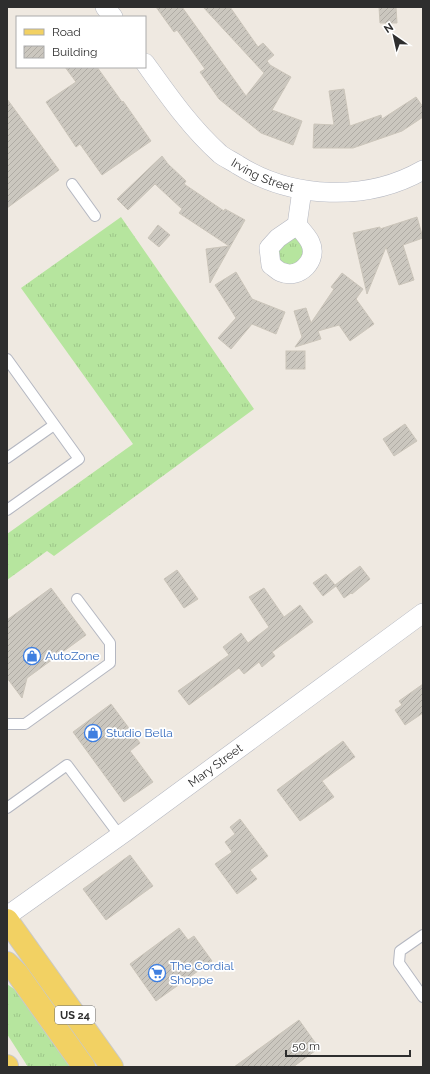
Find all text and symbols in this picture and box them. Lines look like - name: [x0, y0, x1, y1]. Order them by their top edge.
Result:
- legend: [16, 16, 146, 68]
- north arrow: [374, 16, 414, 56]
- text: N: [382, 20, 396, 36]
- text: Road: [52, 25, 81, 39]
- text: Building: [52, 45, 98, 59]
- street label: Irving Street: [229, 155, 295, 194]
- shop icon: AutoZone: [22, 646, 42, 666]
- place label: AutoZone: [45, 649, 99, 663]
- shop icon: Studio Bella: [83, 723, 103, 743]
- place label: Studio Bella: [106, 726, 173, 740]
- street label: Mary Street: [186, 741, 245, 790]
- place label: The Cordial Shoppe: [170, 959, 234, 987]
- supermarket icon: The Cordial Shoppe: [147, 963, 167, 983]
- road number: US 24: [55, 1006, 95, 1024]
- scale bar: [286, 1032, 410, 1058]
- text: 50 m: [292, 1039, 320, 1053]

